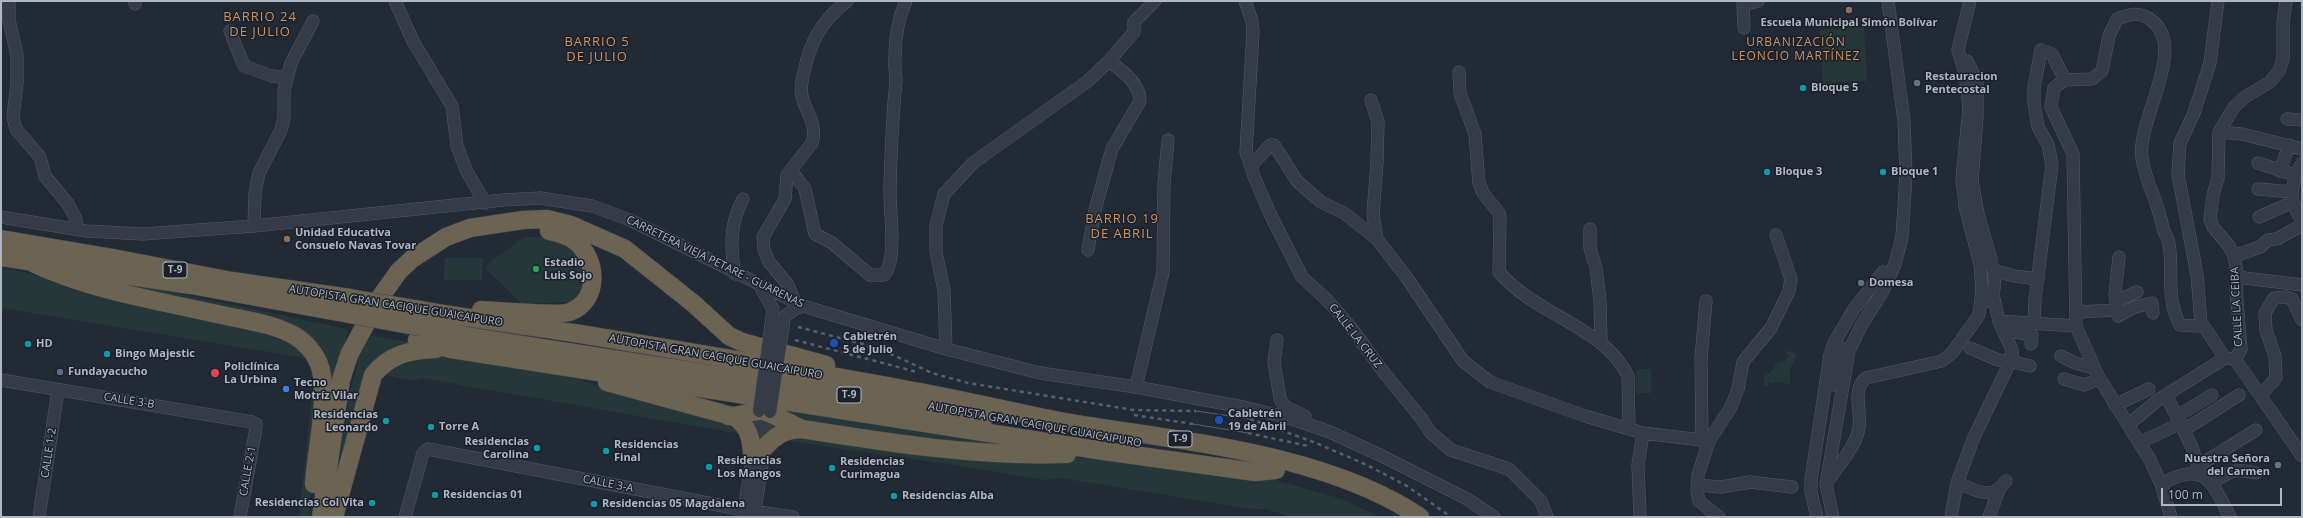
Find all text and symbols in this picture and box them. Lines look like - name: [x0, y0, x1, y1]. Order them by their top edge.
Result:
- marker: Escuela Municipal Simón Bolívar: [1844, 5, 1854, 15]
- district label: BARRIO 24 DE JULIO: [223, 9, 297, 40]
- place label: Escuela Municipal Simón Bolívar: [1761, 16, 1937, 30]
- district label: BARRIO 5 DE JULIO: [564, 34, 630, 65]
- district label: URBANIZACIÓN LEONCIO MARTÍNEZ: [1732, 36, 1860, 64]
- place label: Restauracion Pentecostal: [1925, 70, 1998, 96]
- marker: Restauracion Pentecostal: [1912, 78, 1922, 88]
- place label: Bloque 5: [1811, 81, 1858, 95]
- marker: Bloque 5: [1798, 83, 1808, 93]
- place label: Bloque 3: [1775, 165, 1822, 179]
- place label: Bloque 1: [1891, 165, 1938, 179]
- marker: Bloque 3: [1762, 167, 1772, 177]
- marker: Bloque 1: [1878, 167, 1888, 177]
- district label: BARRIO 19 DE ABRIL: [1085, 211, 1159, 242]
- street label: CARRETERA VIEJA PETARE - GUARENAS: [624, 213, 806, 311]
- place label: Unidad Educativa Consuelo Navas Tovar: [295, 226, 416, 252]
- marker: Unidad Educativa Consuelo Navas Tovar: [282, 234, 292, 244]
- place label: Estadio Luis Sojo: [544, 256, 592, 282]
- road number: T-9: [163, 262, 187, 278]
- marker: Estadio Luis Sojo: [531, 264, 541, 274]
- street label: CALLE LA CEIBA: [2228, 267, 2246, 347]
- place label: Domesa: [1869, 276, 1913, 290]
- marker: Domesa: [1856, 278, 1866, 288]
- street label: AUTOPISTA GRAN CACIQUE GUAICAIPURO: [288, 283, 504, 329]
- street label: CALLE LA CRUZ: [1326, 301, 1384, 371]
- place label: Cabletrén 5 de Julio: [843, 330, 897, 356]
- street label: AUTOPISTA GRAN CACIQUE GUAICAIPURO: [608, 332, 824, 382]
- place label: HD: [36, 337, 53, 351]
- marker: Cabletrén 5 de Julio: [828, 337, 840, 349]
- marker: HD: [23, 339, 33, 349]
- place label: Bingo Majestic: [115, 347, 195, 361]
- marker: Bingo Majestic: [102, 349, 112, 359]
- place label: Policlínica La Urbina: [224, 360, 280, 386]
- place label: Fundayacucho: [68, 365, 148, 379]
- marker: Fundayacucho: [55, 367, 65, 377]
- marker: Policlínica La Urbina: [209, 367, 221, 379]
- place label: Tecno Motríz Vilar: [294, 376, 358, 402]
- marker: Tecno Motríz Vilar: [281, 384, 291, 394]
- road number: T-9: [837, 387, 861, 403]
- street label: CALLE 3-B: [103, 390, 155, 412]
- street label: AUTOPISTA GRAN CACIQUE GUAICAIPURO: [927, 400, 1143, 450]
- place label: Cabletrén 19 de Abril: [1228, 407, 1286, 433]
- place label: Residencias Leonardo: [314, 408, 378, 434]
- marker: Cabletrén 19 de Abril: [1213, 414, 1225, 426]
- marker: Residencias Leonardo: [381, 416, 391, 426]
- place label: Torre A: [439, 420, 479, 434]
- marker: Torre A: [426, 422, 436, 432]
- street label: CALLE 1-2: [39, 427, 59, 479]
- road number: T-9: [1168, 431, 1192, 447]
- place label: Residencias Carolina: [465, 435, 529, 461]
- place label: Residencias Final: [614, 438, 678, 464]
- marker: Residencias Carolina: [532, 443, 542, 453]
- street label: CALLE 2-1: [237, 445, 259, 497]
- marker: Residencias Final: [601, 446, 611, 456]
- place label: Nuestra Señora del Carmen: [2184, 452, 2270, 478]
- place label: Residencias Los Mangos: [717, 454, 781, 480]
- place label: Residencias Curimagua: [840, 455, 904, 481]
- marker: Nuestra Señora del Carmen: [2273, 460, 2283, 470]
- marker: Residencias Los Mangos: [704, 462, 714, 472]
- marker: Residencias Curimagua: [827, 463, 837, 473]
- street label: CALLE 3-A: [582, 473, 634, 495]
- scale bar: [2163, 480, 2284, 506]
- text: 100 m: [2168, 486, 2203, 503]
- place label: Residencias 01: [443, 488, 523, 502]
- place label: Residencias Alba: [902, 489, 994, 503]
- marker: Residencias 01: [430, 490, 440, 500]
- marker: Residencias Alba: [889, 491, 899, 501]
- place label: Residencias Col Vita: [255, 496, 364, 510]
- place label: Residencias 05 Magdalena: [602, 497, 745, 511]
- marker: Residencias Col Vita: [367, 498, 377, 508]
- marker: Residencias 05 Magdalena: [589, 499, 599, 509]

